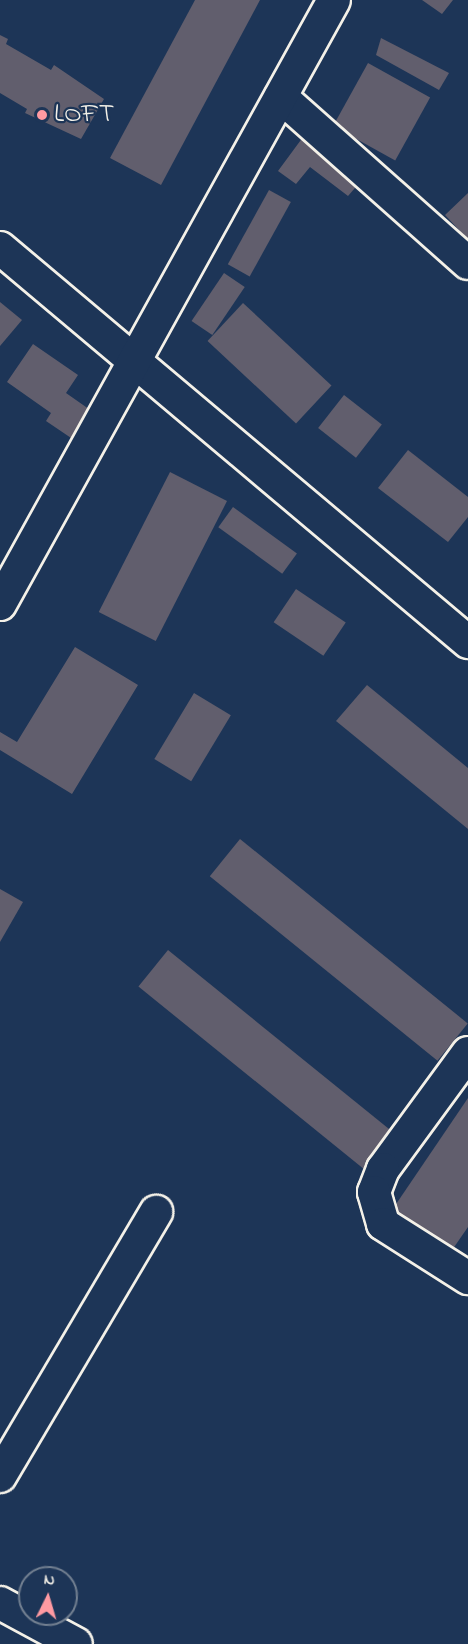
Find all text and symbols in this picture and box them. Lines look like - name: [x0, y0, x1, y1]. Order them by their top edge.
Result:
- place label: LOFT: [54, 99, 114, 131]
- marker: LOFT: [35, 108, 49, 122]
- north arrow: [18, 1566, 78, 1626]
- text: N: [43, 1568, 56, 1592]

